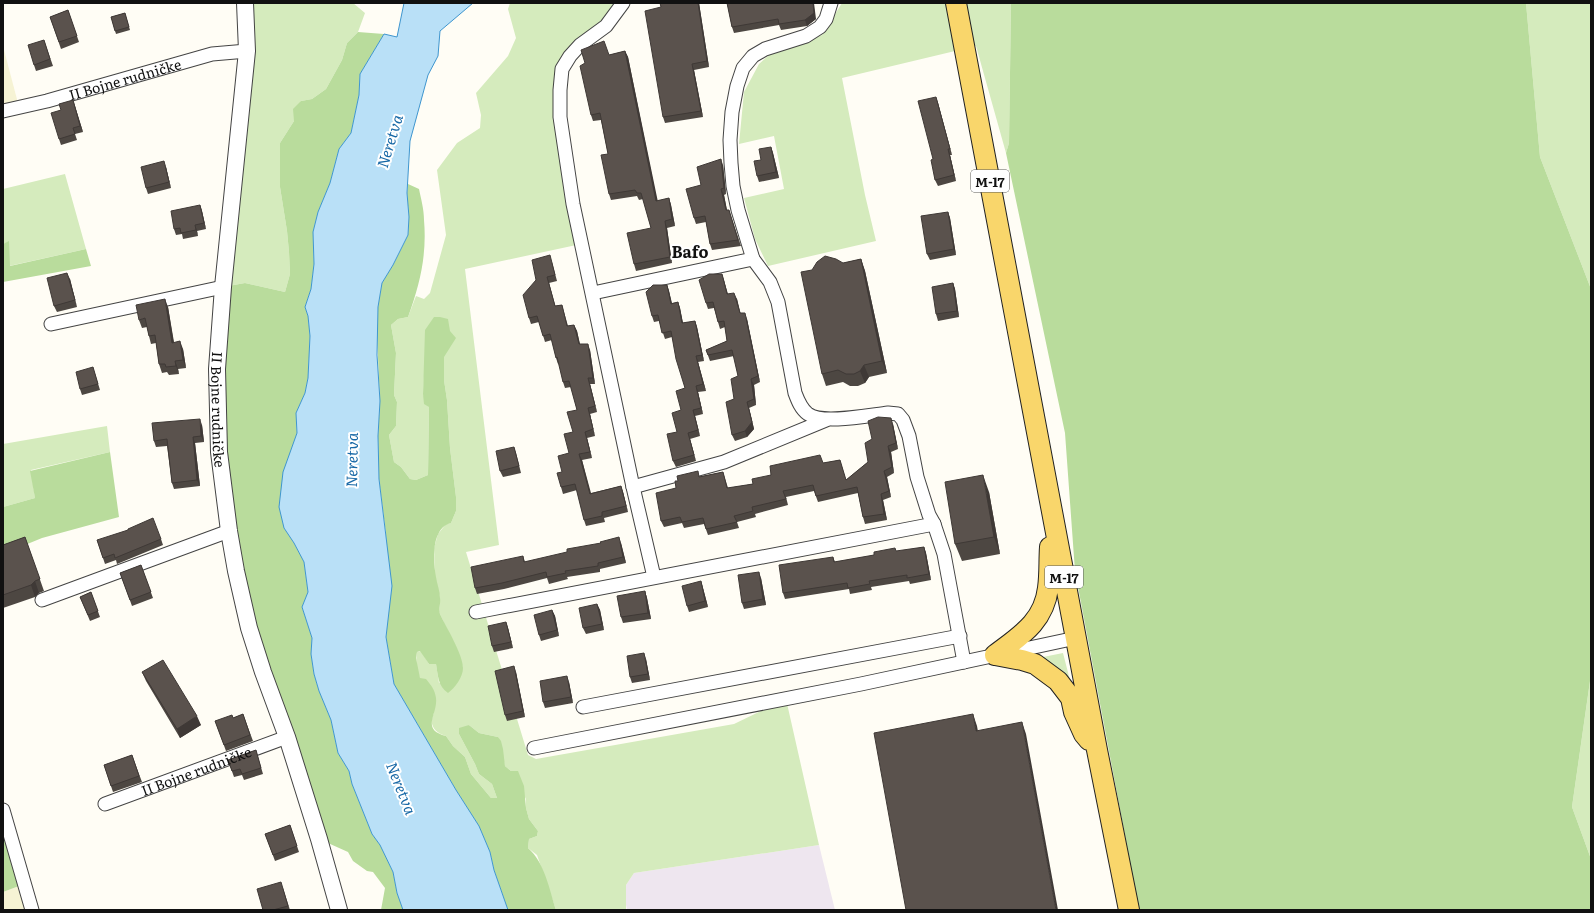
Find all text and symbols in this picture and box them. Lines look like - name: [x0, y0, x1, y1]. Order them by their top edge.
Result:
- street label: II Bojne rudničke: [66, 53, 183, 104]
- water label: Neretva: [370, 111, 408, 171]
- road number: M-17: [971, 170, 1009, 192]
- district label: Bafo: [672, 239, 708, 263]
- street label: II Bojne rudničke: [207, 351, 231, 469]
- water label: Neretva: [339, 432, 363, 488]
- road number: M-17: [1045, 566, 1083, 588]
- street label: II Bojne rudničke: [138, 741, 254, 800]
- water label: Neretva: [381, 758, 423, 818]

